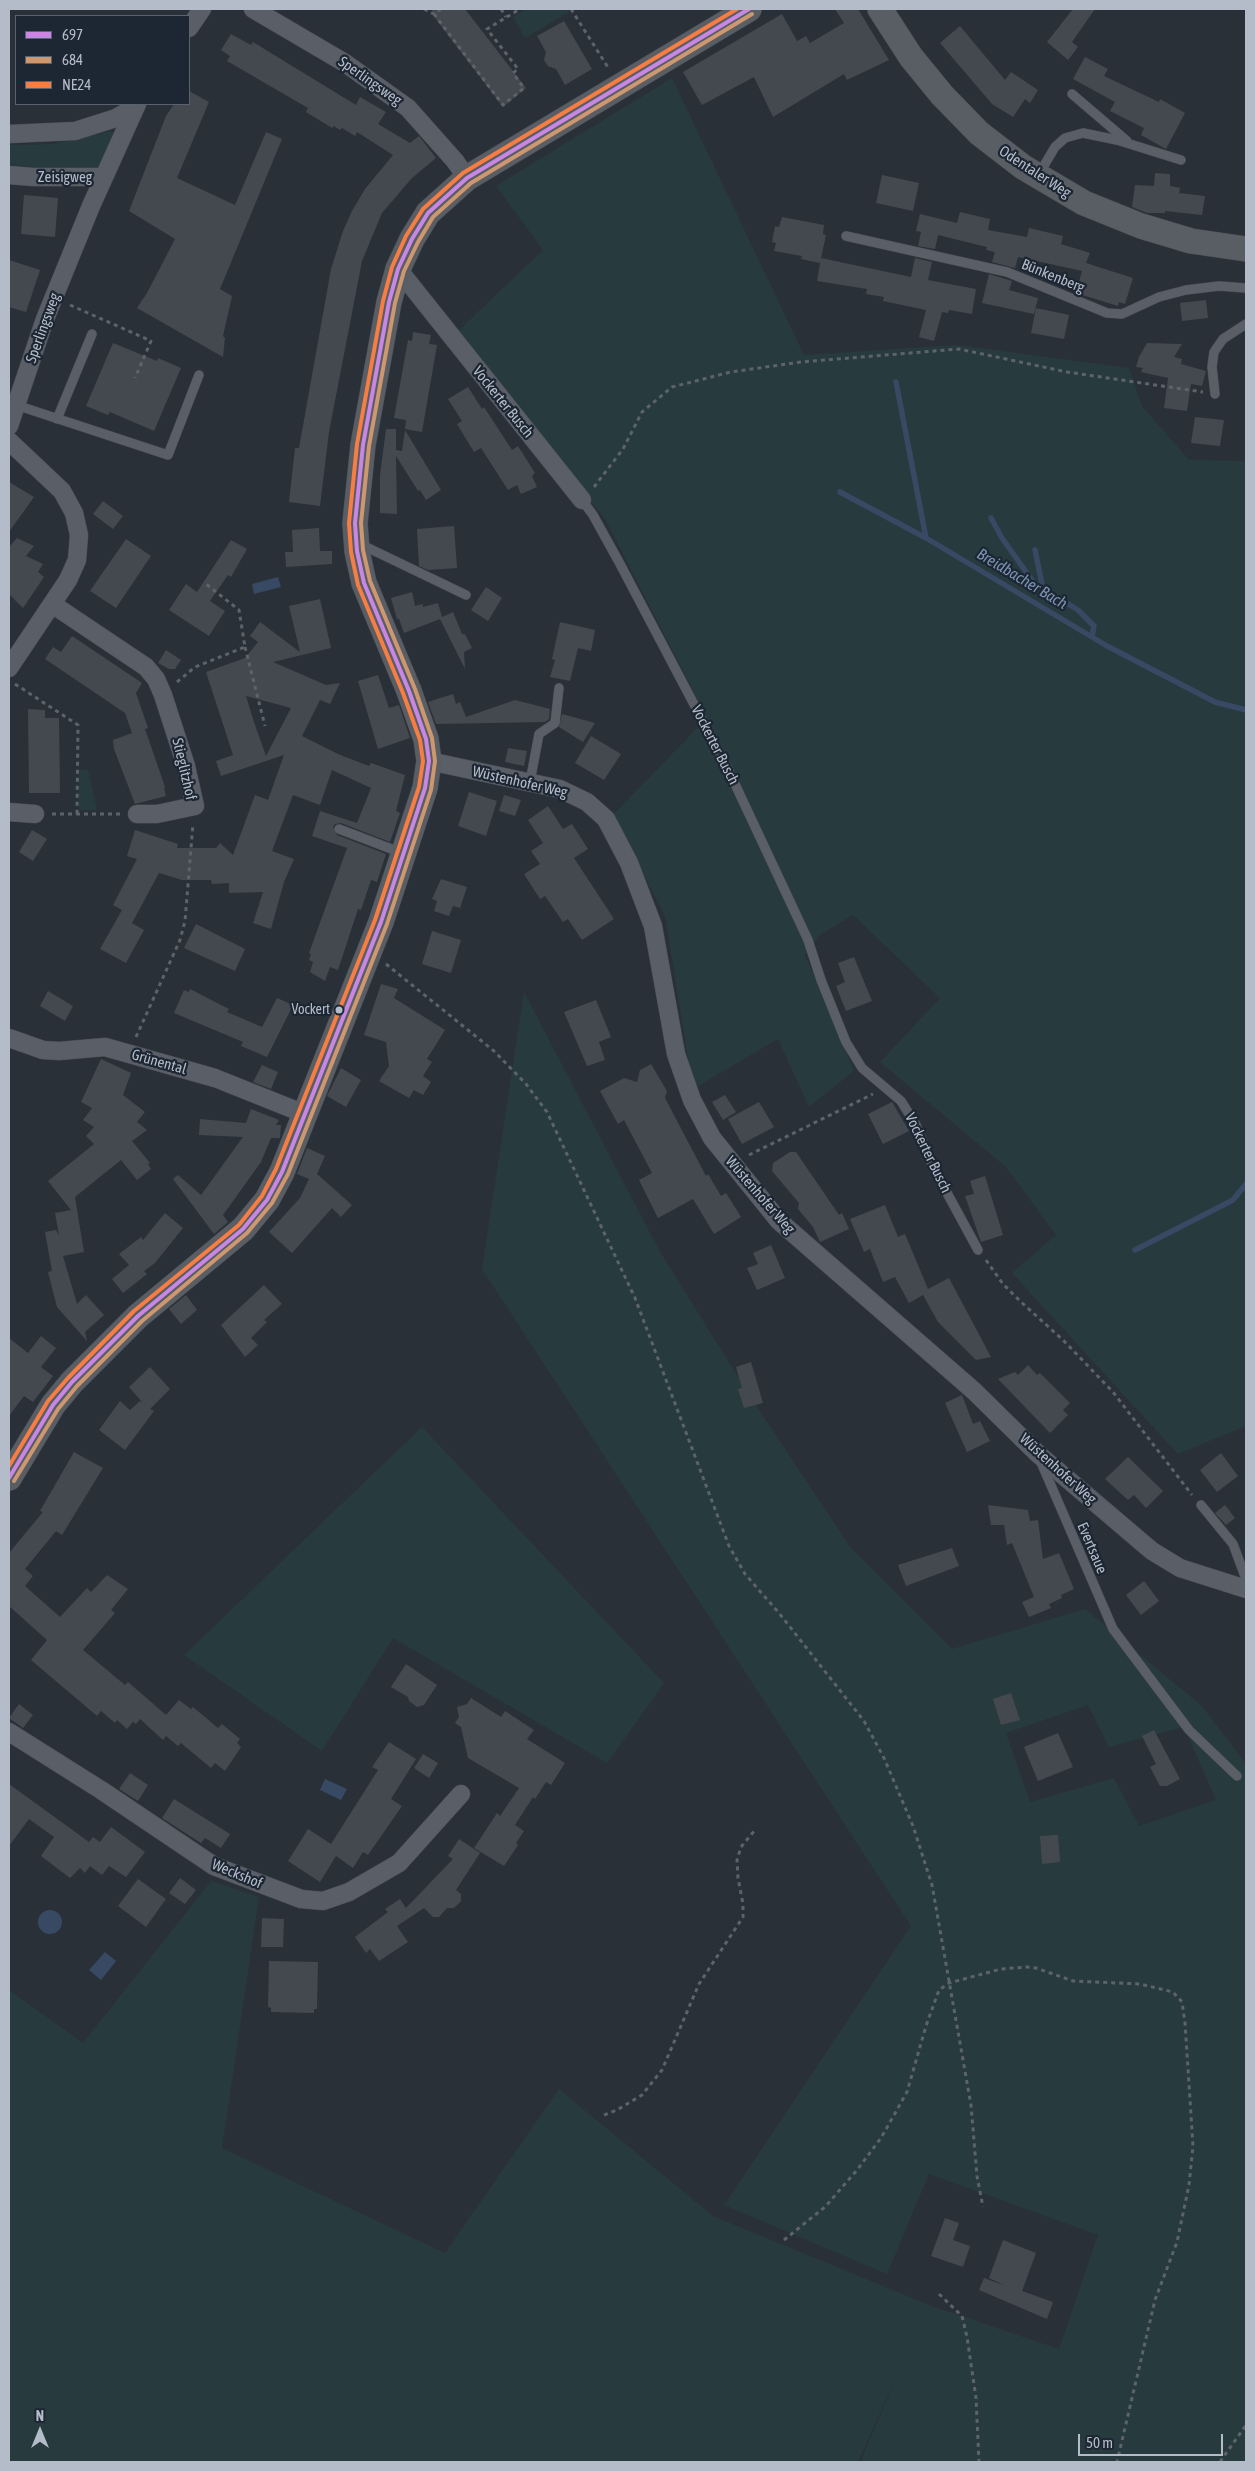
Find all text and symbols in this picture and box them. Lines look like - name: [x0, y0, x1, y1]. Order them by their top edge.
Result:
- legend: [15, 15, 190, 105]
- text: 697: [62, 26, 83, 43]
- text: 684: [62, 51, 83, 68]
- street label: Sperlingsweg: [335, 53, 405, 109]
- text: NE24: [62, 76, 91, 93]
- street label: Odentaler Weg: [996, 142, 1074, 202]
- street label: Zeisigweg: [38, 168, 92, 186]
- street label: Bünkenberg: [1019, 255, 1087, 297]
- street label: Sperlingsweg: [22, 291, 64, 365]
- street label: Vockerter Busch: [469, 363, 537, 441]
- water label: Breidbacher Bach: [973, 545, 1071, 613]
- street label: Vockerter Busch: [687, 702, 743, 788]
- street label: Stieglitzhof: [168, 736, 200, 802]
- street label: Wüstenhofer Weg: [471, 762, 569, 802]
- place label: Vockert: [292, 1002, 330, 1018]
- marker: Vockert: [334, 1005, 344, 1015]
- street label: Grünental: [129, 1046, 189, 1078]
- street label: Vockerter Busch: [901, 1110, 955, 1196]
- street label: Wüstenhofer Weg: [721, 1153, 799, 1237]
- street label: Wüstenhofer Weg: [1016, 1430, 1100, 1508]
- street label: Evertsaue: [1073, 1520, 1111, 1576]
- street label: Weckshof: [209, 1855, 265, 1893]
- north arrow: [15, 2406, 65, 2456]
- text: N: [36, 2408, 44, 2424]
- scale bar: [1080, 2424, 1225, 2456]
- text: 50 m: [1086, 2434, 1113, 2451]

